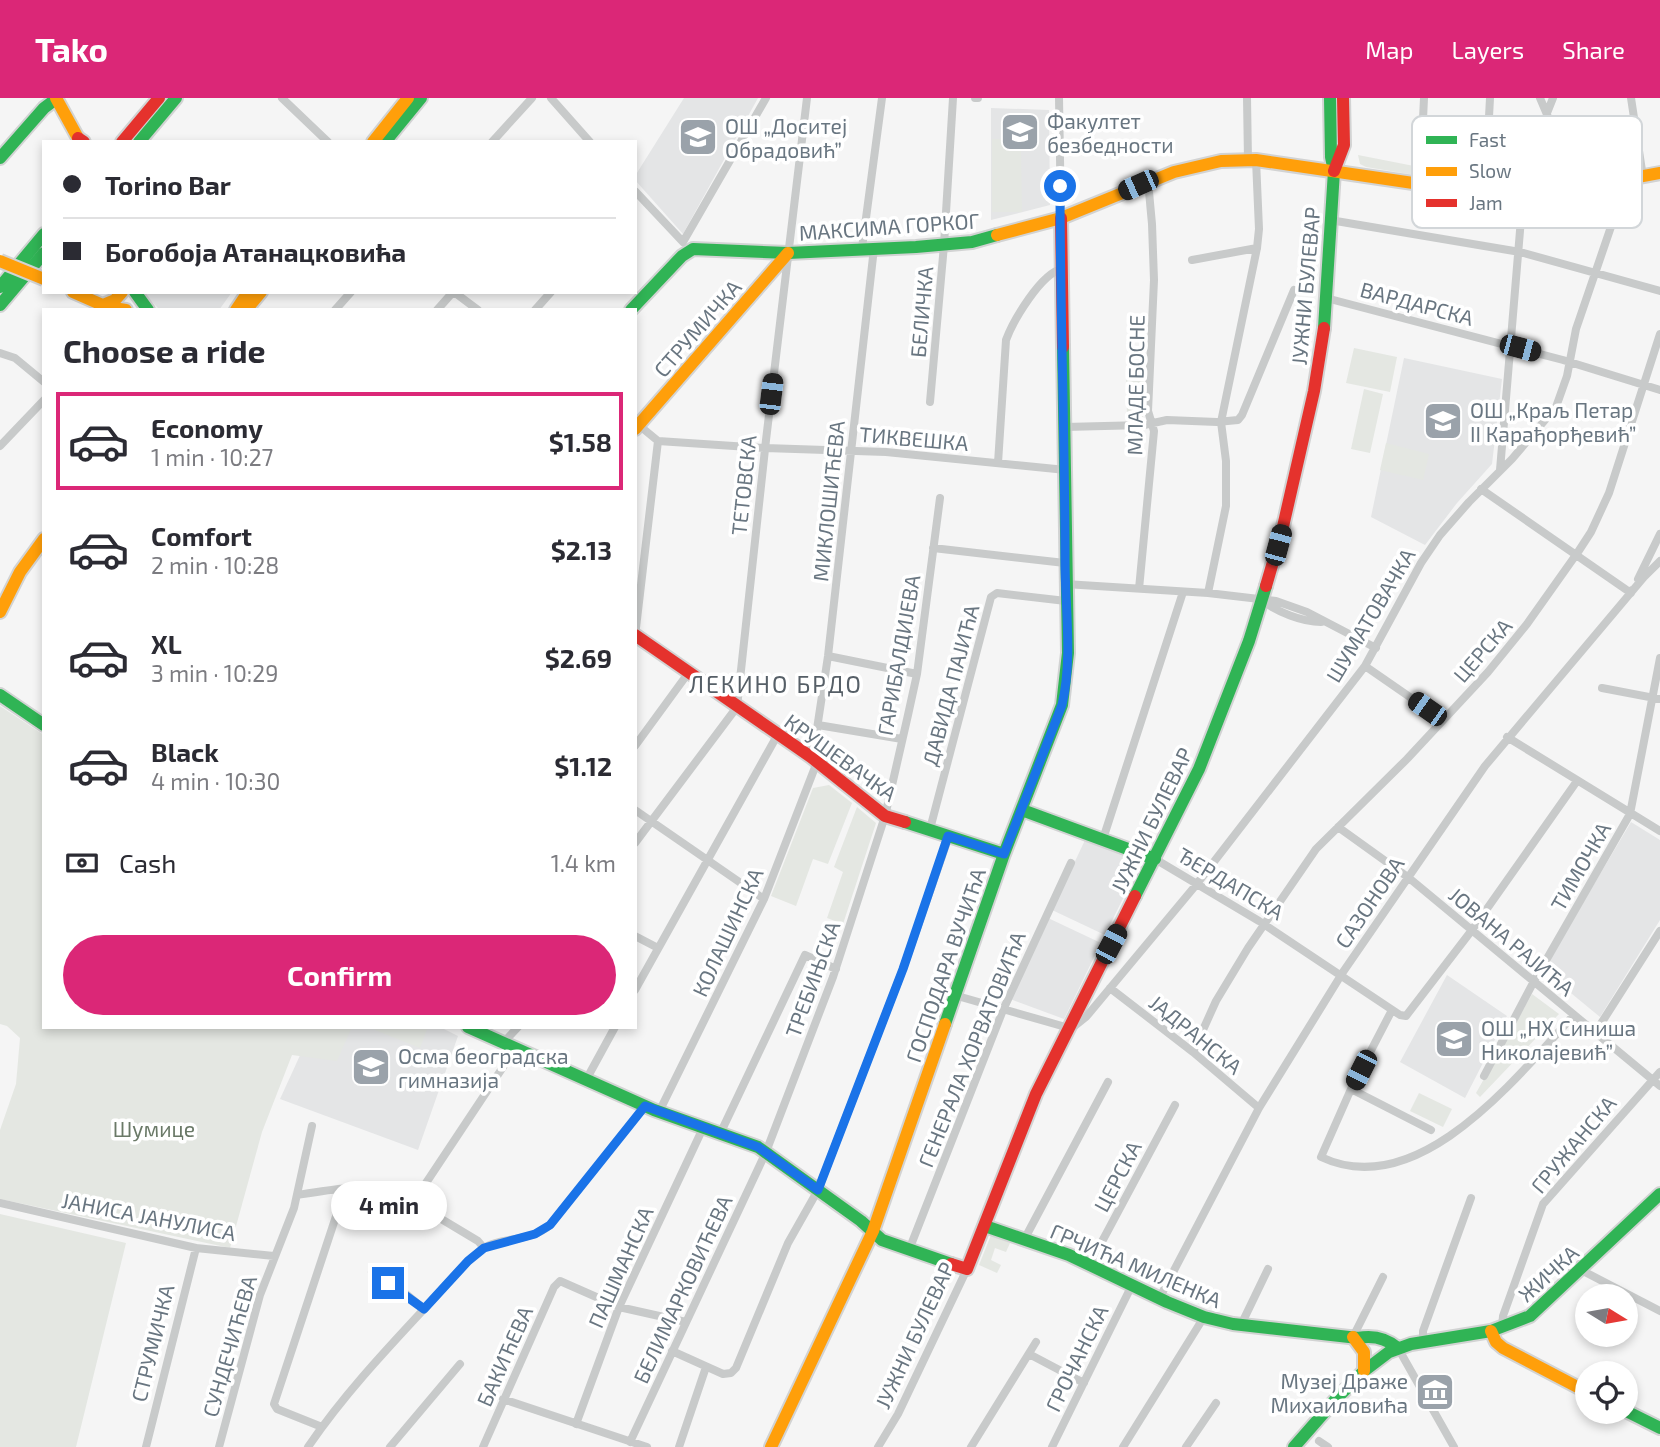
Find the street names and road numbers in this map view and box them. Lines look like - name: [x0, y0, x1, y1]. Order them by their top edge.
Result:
- street label: ЈУЖНИ БУЛЕВАР: [1286, 206, 1324, 366]
- street label: МАКСИМА ГОРКОГ: [798, 207, 980, 245]
- street label: БЕЛИЧКА: [905, 265, 937, 359]
- street label: СТРУМИЧКА: [648, 274, 746, 382]
- street label: ВАРДАРСКА: [1358, 276, 1476, 330]
- street label: МЛАДЕ БОСНЕ: [1121, 315, 1149, 455]
- street label: МИКЛОШИЋЕВА: [807, 419, 849, 583]
- street label: ТИКВЕШКА: [858, 421, 970, 455]
- street label: ТЕТОВСКА: [725, 434, 761, 536]
- street label: ШУМАТОВАЧКА: [1320, 544, 1420, 686]
- street label: ГАРИБАЛДИЈЕВА: [872, 573, 924, 737]
- street label: ДАВИДА ПАЈИЋА: [916, 602, 984, 768]
- street label: ЦЕРСКА: [1448, 613, 1516, 687]
- street label: КРУШЕВАЧКА: [780, 708, 902, 806]
- street label: ЈУЖНИ БУЛЕВАР: [1105, 743, 1197, 897]
- street label: ТИМОЧКА: [1545, 817, 1615, 915]
- street label: ЂЕРДАПСКА: [1173, 842, 1289, 924]
- street label: САЗОНОВА: [1329, 852, 1409, 952]
- street label: КОЛАШИНСКА: [686, 864, 768, 1000]
- street label: ГОСПОДАРА ВУЧИЋА: [900, 865, 990, 1065]
- street label: ЈОВАНА РАЈИЋА: [1444, 881, 1580, 1001]
- street label: ТРЕБИЊСКА: [779, 918, 845, 1040]
- street label: ГЕНЕРАЛА ХОРВАТОВИЋА: [912, 928, 1030, 1170]
- street label: ЈАДРАНСКА: [1145, 989, 1247, 1079]
- street label: ГРУЖАНСКА: [1525, 1090, 1621, 1198]
- street label: ЦЕРСКА: [1088, 1136, 1146, 1216]
- street label: ЈАНИСА ЈАНУЛИСА: [60, 1187, 238, 1245]
- street label: БЕЛИМАРКОВИЋЕВА: [627, 1191, 737, 1387]
- street label: ПАШМАНСКА: [582, 1203, 658, 1331]
- street label: ГРЧИЋА МИЛЕНКА: [1047, 1218, 1225, 1312]
- street label: ЖИЧКА: [1513, 1239, 1583, 1307]
- street label: ЈУЖНИ БУЛЕВАР: [869, 1258, 959, 1412]
- street label: СУНДЕЧИЋЕВА: [197, 1272, 261, 1420]
- street label: СТРУМИЧКА: [125, 1282, 179, 1404]
- street label: ГРОЧАНСКА: [1040, 1301, 1112, 1415]
- street label: БАКИЋЕВА: [471, 1302, 537, 1410]

